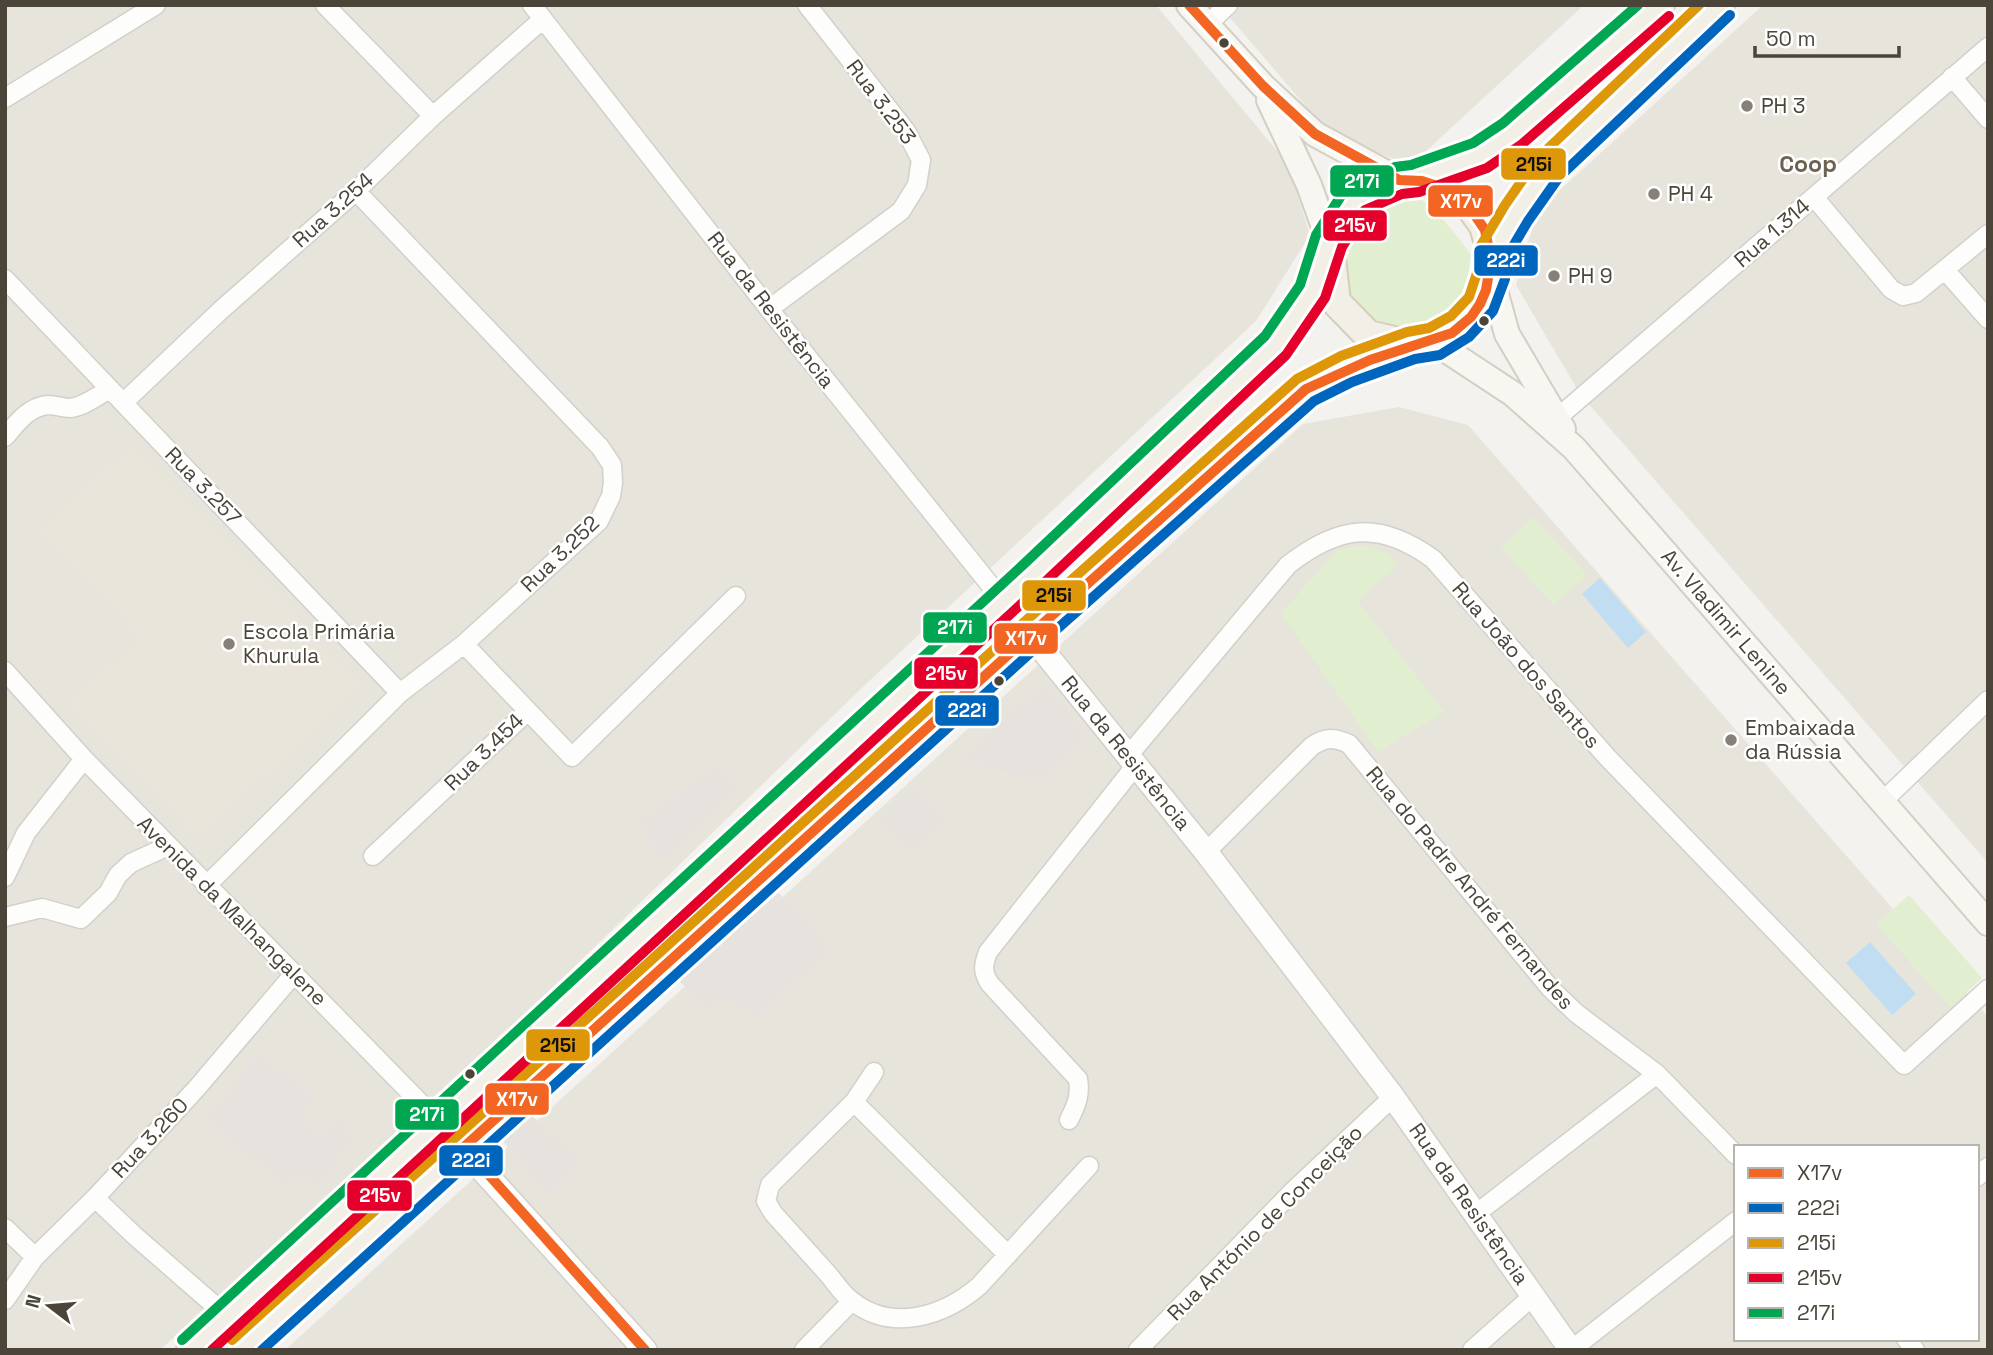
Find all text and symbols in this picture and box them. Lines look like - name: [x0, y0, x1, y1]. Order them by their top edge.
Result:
- scale bar: [1755, 14, 1898, 58]
- text: 50 m: [1766, 25, 1816, 52]
- unlabelled marker: [1217, 36, 1231, 50]
- street label: Rua 3.253: [841, 54, 922, 150]
- place label: PH 3: [1761, 92, 1805, 119]
- marker: PH 3: [1739, 98, 1755, 114]
- line badge: 215i: [1500, 147, 1567, 181]
- district label: Coop: [1779, 149, 1837, 179]
- text: 215i: [1516, 152, 1552, 177]
- line badge: 217i: [1329, 164, 1395, 198]
- street label: Rua 3.254: [286, 166, 379, 253]
- text: 217i: [1344, 169, 1380, 194]
- place label: PH 4: [1668, 180, 1713, 207]
- line badge: X17v: [1427, 184, 1494, 218]
- marker: PH 4: [1646, 186, 1662, 202]
- text: X17v: [1440, 189, 1482, 214]
- street label: Rua 1.314: [1728, 192, 1815, 273]
- line badge: 215v: [1322, 209, 1388, 242]
- text: 215v: [1334, 213, 1376, 238]
- street label: Rua da Resistência: [702, 226, 841, 394]
- line badge: 222i: [1473, 244, 1539, 277]
- text: 222i: [1487, 248, 1525, 273]
- place label: PH 9: [1568, 262, 1613, 289]
- marker: PH 9: [1546, 268, 1562, 284]
- unlabelled marker: [1477, 314, 1491, 328]
- street label: Rua 3.257: [159, 441, 247, 531]
- street label: Rua 3.252: [515, 509, 605, 598]
- street label: Av. Vladimir Lenine: [1655, 543, 1797, 700]
- street label: Rua João dos Santos: [1447, 576, 1606, 754]
- line badge: 215i: [1021, 579, 1087, 612]
- text: 215i: [1036, 583, 1072, 608]
- line badge: 217i: [922, 611, 988, 644]
- text: 217i: [937, 615, 973, 640]
- place label: Escola Primária Khurula: [243, 618, 395, 669]
- line badge: X17v: [993, 622, 1059, 655]
- text: X17v: [1005, 626, 1047, 651]
- marker: Escola Primária Khurula: [221, 636, 237, 652]
- line badge: 215v: [913, 656, 979, 690]
- text: 215v: [925, 661, 967, 686]
- street label: Rua da Resistência: [1056, 670, 1197, 836]
- unlabelled marker: [992, 674, 1006, 688]
- line badge: 222i: [934, 694, 1000, 727]
- text: 222i: [948, 698, 986, 723]
- street label: Rua 3.454: [438, 707, 529, 796]
- place label: Embaixada da Rússia: [1745, 714, 1855, 765]
- marker: Embaixada da Rússia: [1723, 732, 1739, 748]
- street label: Rua do Padre André Fernandes: [1361, 760, 1580, 1015]
- street label: Avenida da Malhangalene: [132, 810, 333, 1011]
- line badge: 215i: [525, 1028, 591, 1062]
- text: 215i: [540, 1033, 576, 1058]
- unlabelled marker: [463, 1067, 477, 1081]
- line badge: X17v: [484, 1082, 550, 1116]
- text: X17v: [496, 1087, 538, 1112]
- street label: Rua 3.260: [105, 1092, 194, 1184]
- line badge: 217i: [394, 1098, 460, 1131]
- text: 217i: [409, 1102, 445, 1127]
- street label: Rua da Resistência: [1403, 1117, 1535, 1290]
- street label: Rua António de Conceição: [1161, 1119, 1368, 1326]
- line badge: 222i: [438, 1144, 504, 1177]
- legend: [1734, 1145, 1979, 1341]
- text: 222i: [452, 1148, 490, 1173]
- text: X17v: [1797, 1159, 1842, 1186]
- line badge: 215v: [346, 1179, 413, 1212]
- text: 215v: [359, 1183, 401, 1208]
- text: 222i: [1797, 1194, 1840, 1221]
- text: 215i: [1797, 1229, 1836, 1256]
- text: 215v: [1797, 1264, 1842, 1291]
- north arrow: [14, 1271, 84, 1341]
- text: N: [19, 1292, 47, 1311]
- text: 217i: [1797, 1299, 1835, 1326]

